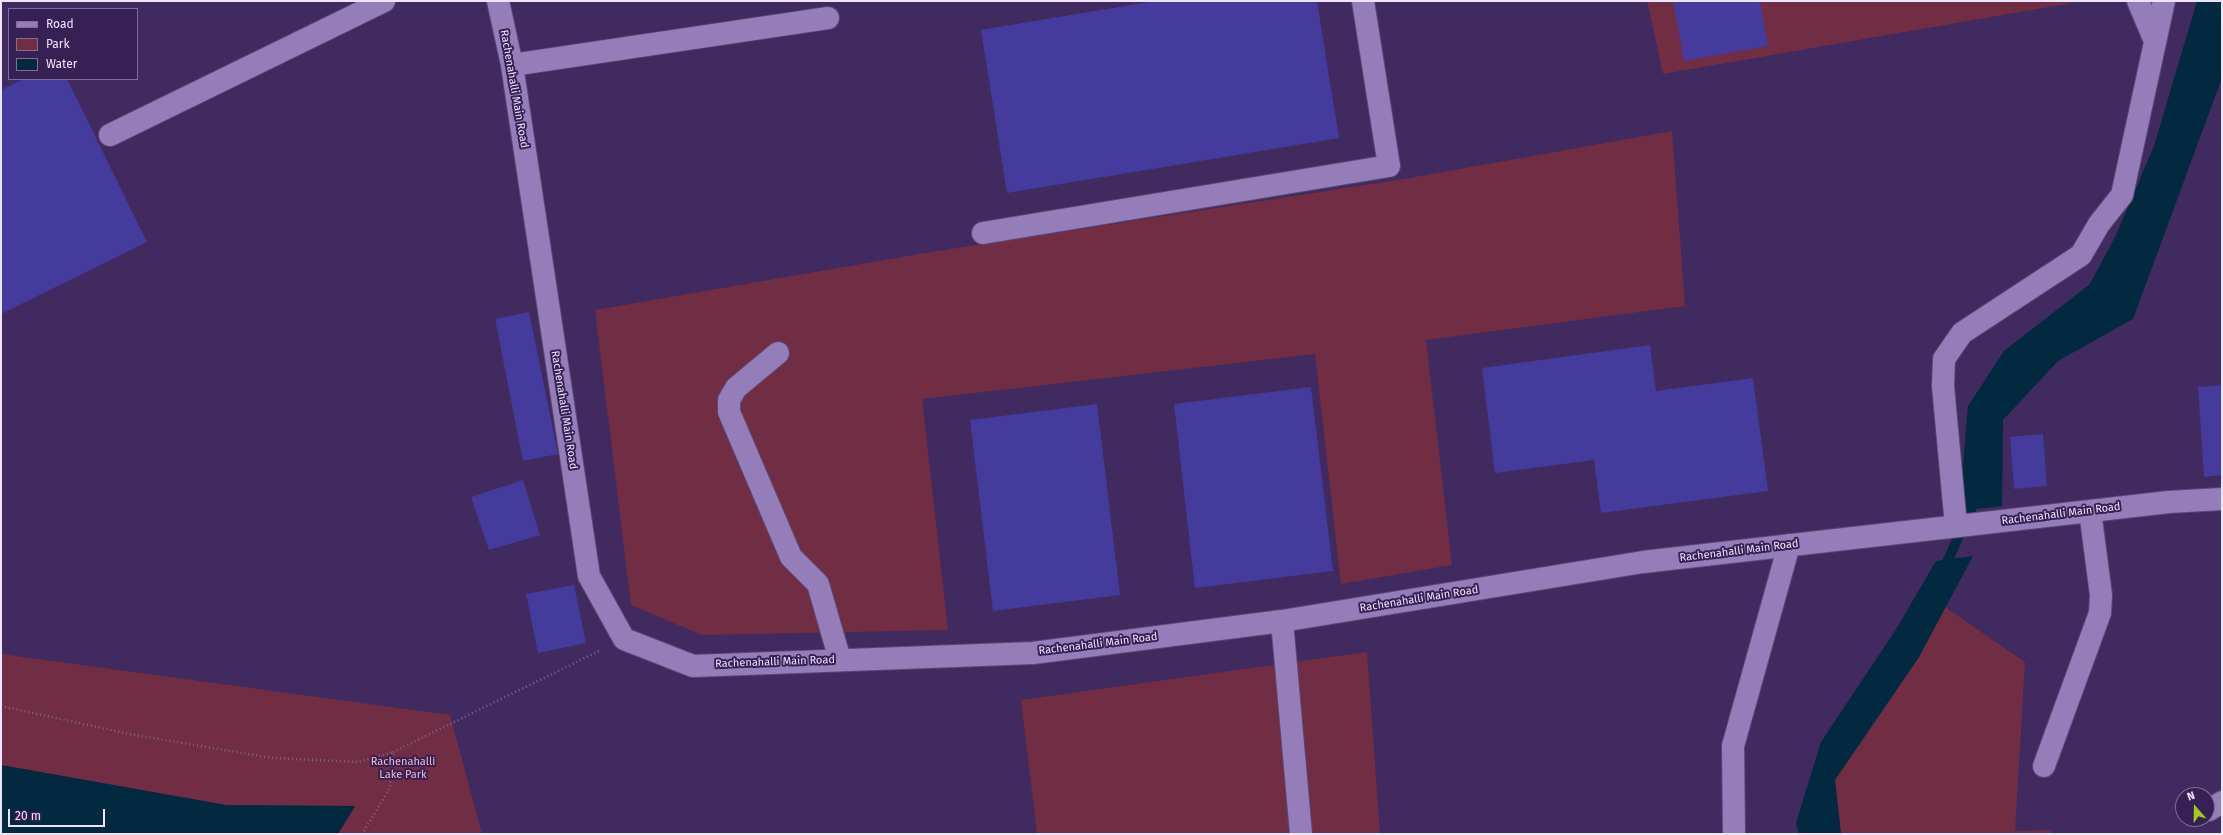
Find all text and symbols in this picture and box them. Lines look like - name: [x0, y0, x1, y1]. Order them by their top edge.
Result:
- legend: [8, 8, 138, 80]
- text: Road: [46, 17, 74, 31]
- street label: Rachenahalli Main Road: [497, 29, 531, 149]
- text: Park: [46, 37, 70, 51]
- text: Water: [46, 57, 77, 71]
- street label: Rachenahalli Main Road: [548, 350, 580, 470]
- street label: Rachenahalli Main Road: [2001, 500, 2121, 528]
- street label: Rachenahalli Main Road: [1679, 537, 1799, 565]
- street label: Rachenahalli Main Road: [1359, 583, 1479, 615]
- street label: Rachenahalli Main Road: [1038, 630, 1158, 658]
- street label: Rachenahalli Main Road: [715, 653, 835, 671]
- park label: Rachenahalli Lake Park: [371, 755, 435, 781]
- north arrow: [2175, 787, 2215, 827]
- text: N: [2185, 789, 2197, 804]
- scale bar: [10, 801, 107, 827]
- text: 20 m: [15, 809, 41, 823]

